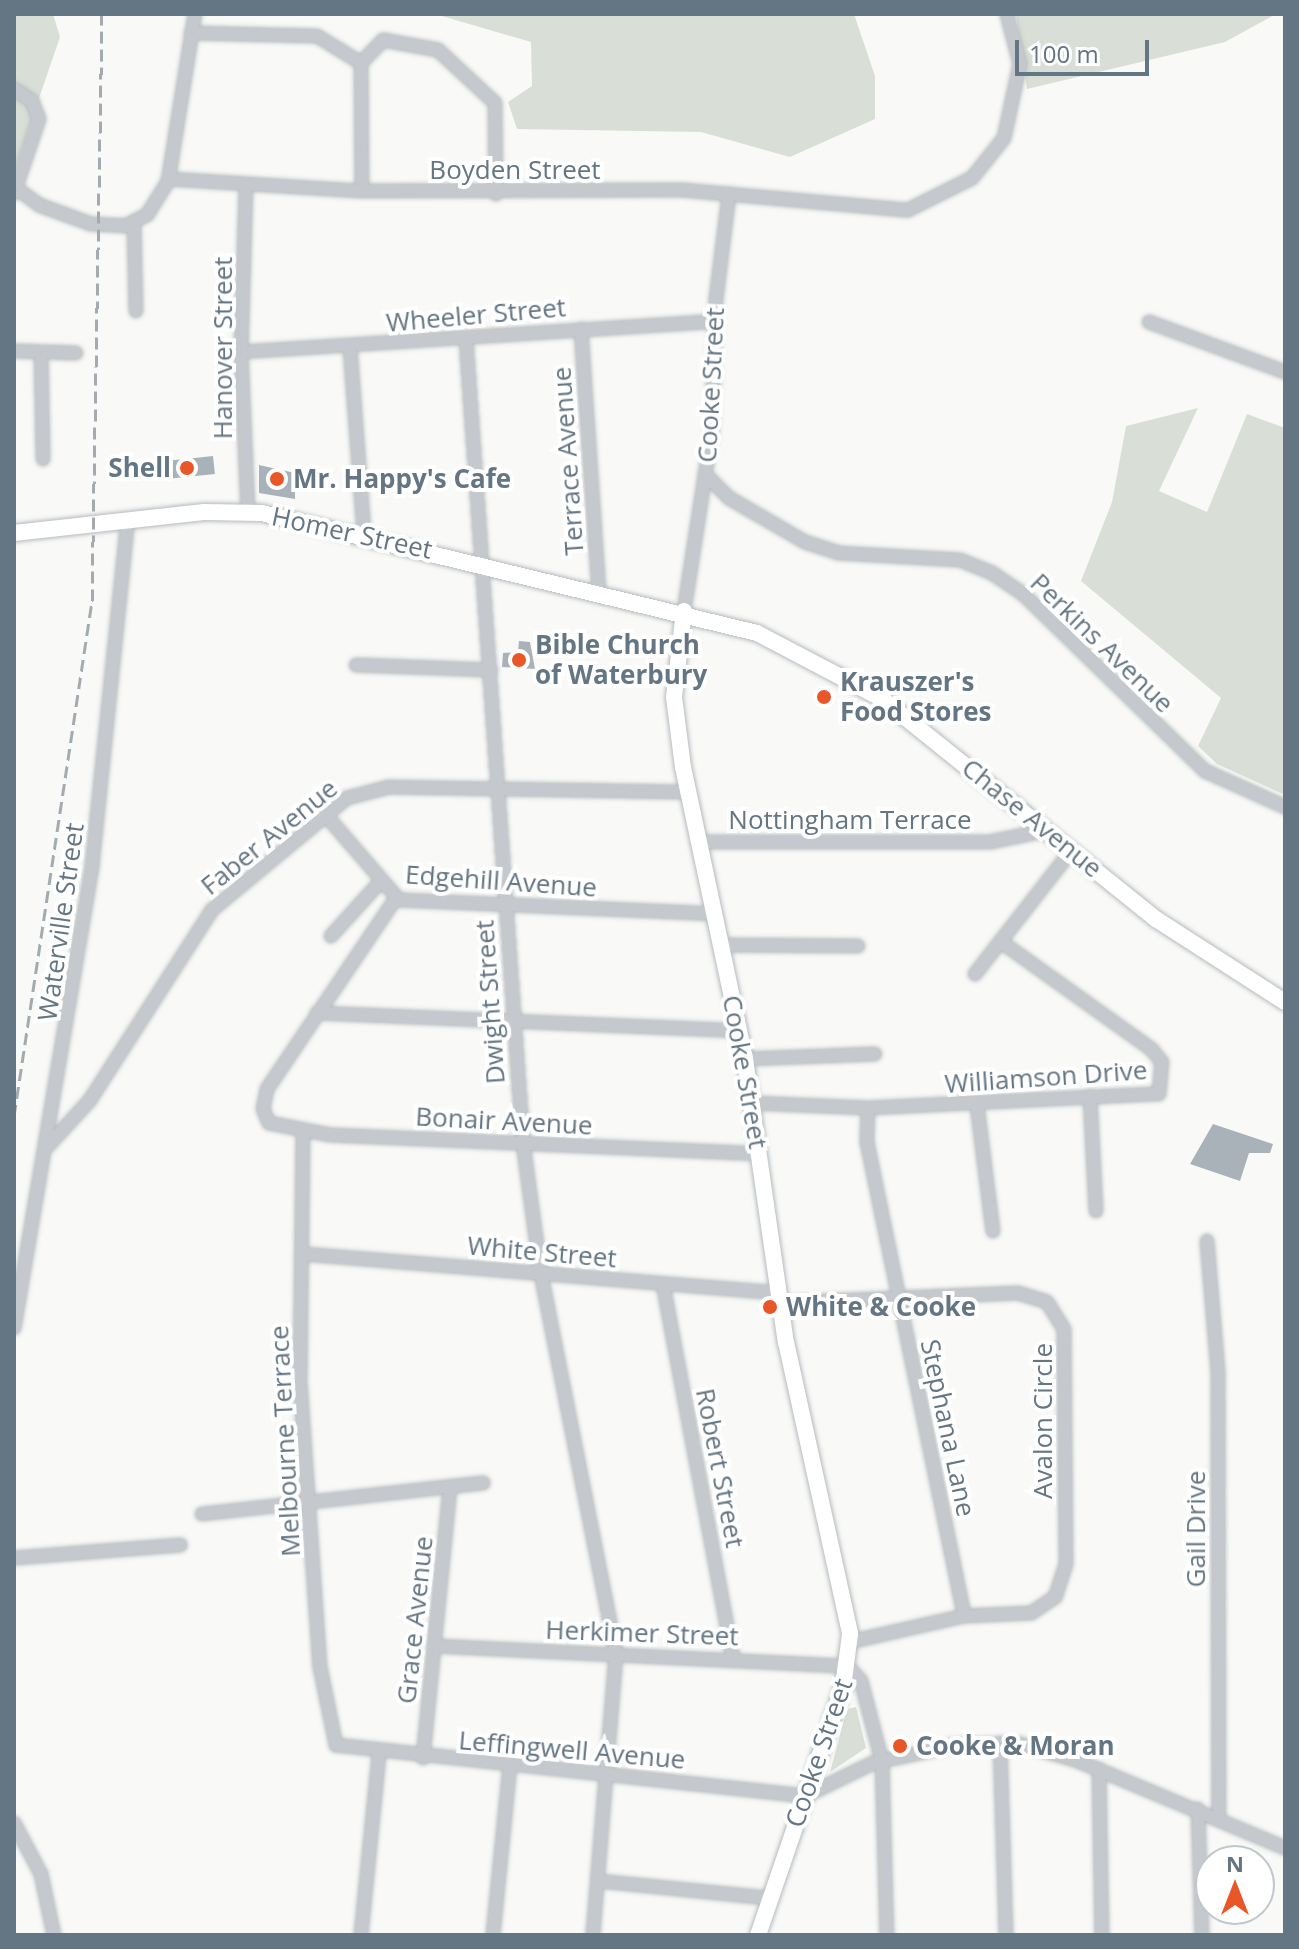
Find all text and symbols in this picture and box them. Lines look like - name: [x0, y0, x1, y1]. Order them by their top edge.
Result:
- scale bar: [1019, 24, 1153, 74]
- text: 100 m: [1029, 37, 1099, 70]
- street label: Boyden Street: [429, 154, 601, 186]
- street label: Hanover Street: [207, 257, 239, 439]
- street label: Wheeler Street: [385, 292, 567, 338]
- street label: Cooke Street: [691, 307, 731, 463]
- street label: Terrace Avenue: [546, 366, 590, 556]
- place label: Shell: [108, 452, 171, 484]
- marker: Shell: [178, 459, 196, 477]
- place label: Mr. Happy's Cafe: [293, 463, 511, 495]
- marker: Mr. Happy's Cafe: [268, 470, 286, 488]
- street label: Homer Street: [269, 501, 435, 565]
- street label: Perkins Avenue: [1024, 567, 1180, 719]
- place label: Bible Church of Waterbury: [535, 629, 707, 690]
- marker: Bible Church of Waterbury: [510, 651, 528, 669]
- place label: Krauszer's Food Stores: [840, 666, 991, 728]
- marker: Krauszer's Food Stores: [815, 688, 833, 706]
- street label: Chase Avenue: [956, 752, 1108, 884]
- street label: Faber Avenue: [195, 773, 343, 901]
- street label: Nottingham Terrace: [728, 804, 972, 836]
- street label: Waterville Street: [32, 821, 90, 1023]
- street label: Edgehill Avenue: [404, 859, 598, 903]
- street label: Dwight Street: [469, 919, 511, 1085]
- street label: Cooke Street: [716, 993, 774, 1151]
- street label: Williamson Drive: [944, 1054, 1148, 1100]
- street label: Bonair Avenue: [415, 1101, 593, 1141]
- street label: White Street: [466, 1230, 618, 1274]
- place label: White & Cooke: [786, 1291, 976, 1323]
- marker: White & Cooke: [761, 1298, 779, 1316]
- street label: Melbourne Terrace: [263, 1325, 307, 1557]
- street label: Stephana Lane: [914, 1337, 982, 1519]
- street label: Avalon Circle: [1027, 1343, 1059, 1499]
- street label: Robert Street: [689, 1386, 751, 1550]
- street label: Gail Drive: [1180, 1471, 1212, 1587]
- street label: Grace Avenue: [391, 1535, 439, 1705]
- street label: Herkimer Street: [545, 1614, 739, 1652]
- street label: Cooke Street: [779, 1675, 859, 1831]
- street label: Leffingwell Avenue: [457, 1725, 687, 1775]
- place label: Cooke & Moran: [916, 1730, 1114, 1762]
- marker: Cooke & Moran: [891, 1737, 909, 1755]
- north arrow: [1195, 1845, 1275, 1925]
- text: N: [1226, 1848, 1244, 1878]

